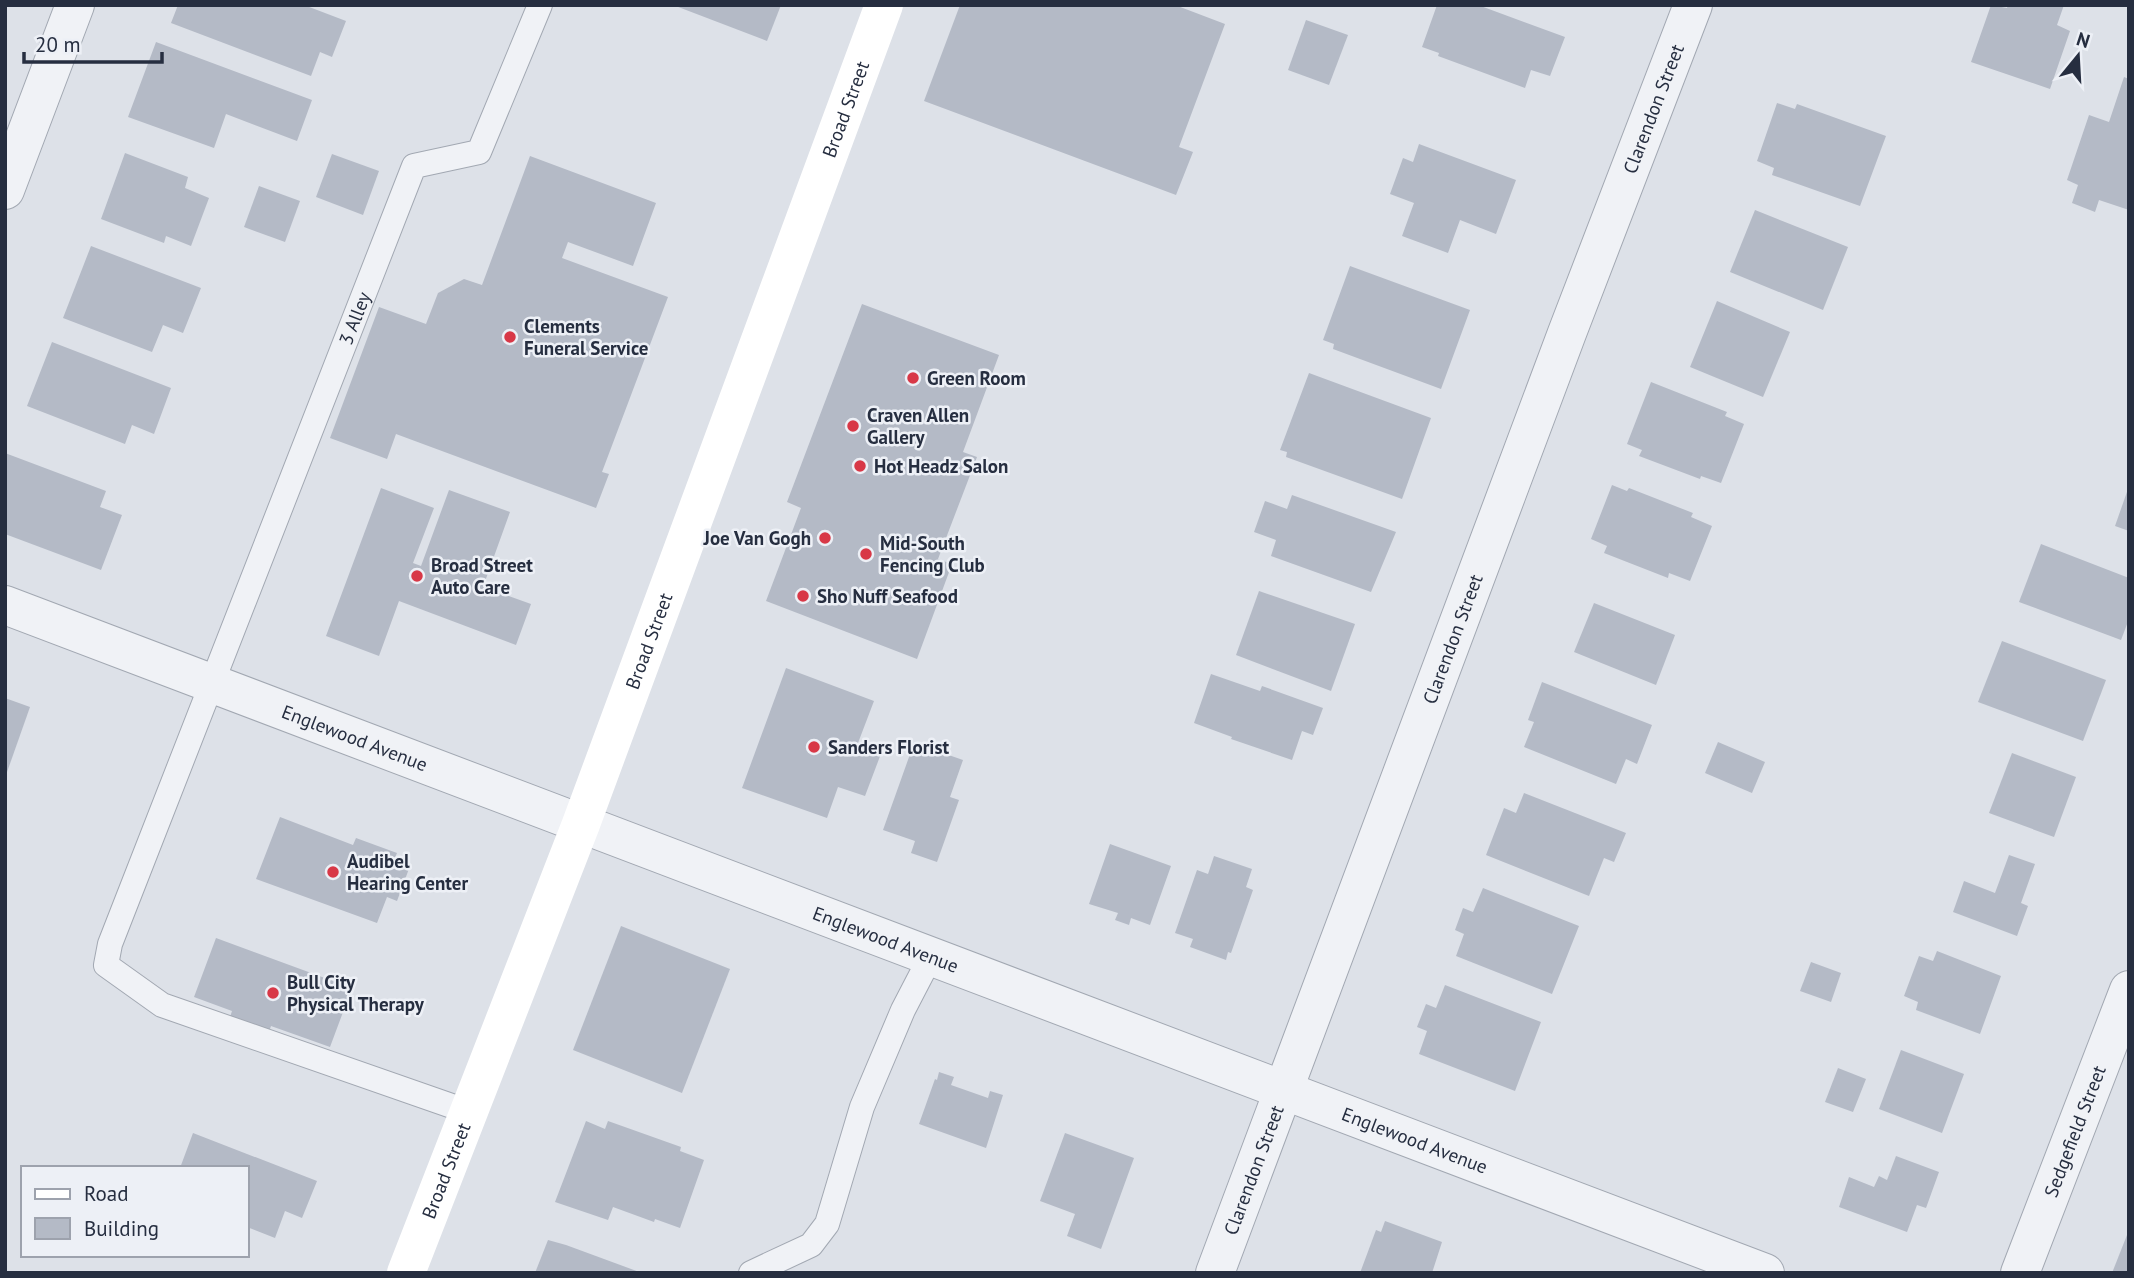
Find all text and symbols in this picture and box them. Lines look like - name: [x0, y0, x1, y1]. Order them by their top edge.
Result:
- scale bar: [24, 21, 163, 65]
- north arrow: [2043, 21, 2113, 91]
- text: N: [2074, 26, 2093, 53]
- text: 20 m: [35, 31, 81, 58]
- street label: Clarendon Street: [1617, 40, 1689, 177]
- street label: Broad Street: [817, 57, 874, 161]
- street label: 3 Alley: [333, 288, 376, 348]
- place label: Clements Funeral Service: [524, 314, 649, 360]
- marker: Clements Funeral Service: [502, 329, 518, 345]
- place label: Green Room: [927, 366, 1026, 390]
- marker: Green Room: [905, 370, 921, 386]
- place label: Craven Allen Gallery: [867, 403, 969, 449]
- marker: Craven Allen Gallery: [845, 418, 861, 434]
- place label: Hot Headz Salon: [874, 454, 1008, 478]
- marker: Hot Headz Salon: [852, 458, 868, 474]
- place label: Joe Van Gogh: [703, 526, 811, 550]
- marker: Joe Van Gogh: [817, 530, 833, 546]
- place label: Mid-South Fencing Club: [880, 531, 985, 577]
- marker: Mid-South Fencing Club: [858, 546, 874, 562]
- place label: Broad Street Auto Care: [431, 553, 533, 599]
- marker: Broad Street Auto Care: [409, 568, 425, 584]
- street label: Clarendon Street: [1417, 570, 1488, 707]
- place label: Sho Nuff Seafood: [817, 584, 958, 608]
- marker: Sho Nuff Seafood: [795, 588, 811, 604]
- street label: Broad Street: [620, 589, 678, 693]
- street label: Englewood Avenue: [278, 699, 431, 776]
- place label: Sanders Florist: [828, 735, 949, 759]
- marker: Sanders Florist: [806, 739, 822, 755]
- place label: Audibel Hearing Center: [347, 849, 468, 895]
- marker: Audibel Hearing Center: [325, 864, 341, 880]
- street label: Englewood Avenue: [809, 901, 962, 978]
- place label: Bull City Physical Therapy: [287, 970, 425, 1016]
- marker: Bull City Physical Therapy: [265, 985, 281, 1001]
- street label: Sedgefield Street: [2038, 1061, 2111, 1200]
- street label: Clarendon Street: [1218, 1101, 1289, 1238]
- street label: Englewood Avenue: [1339, 1102, 1491, 1179]
- street label: Broad Street: [416, 1119, 476, 1222]
- legend: [21, 1166, 248, 1257]
- text: Road: [84, 1180, 128, 1207]
- text: Building: [84, 1215, 159, 1242]

